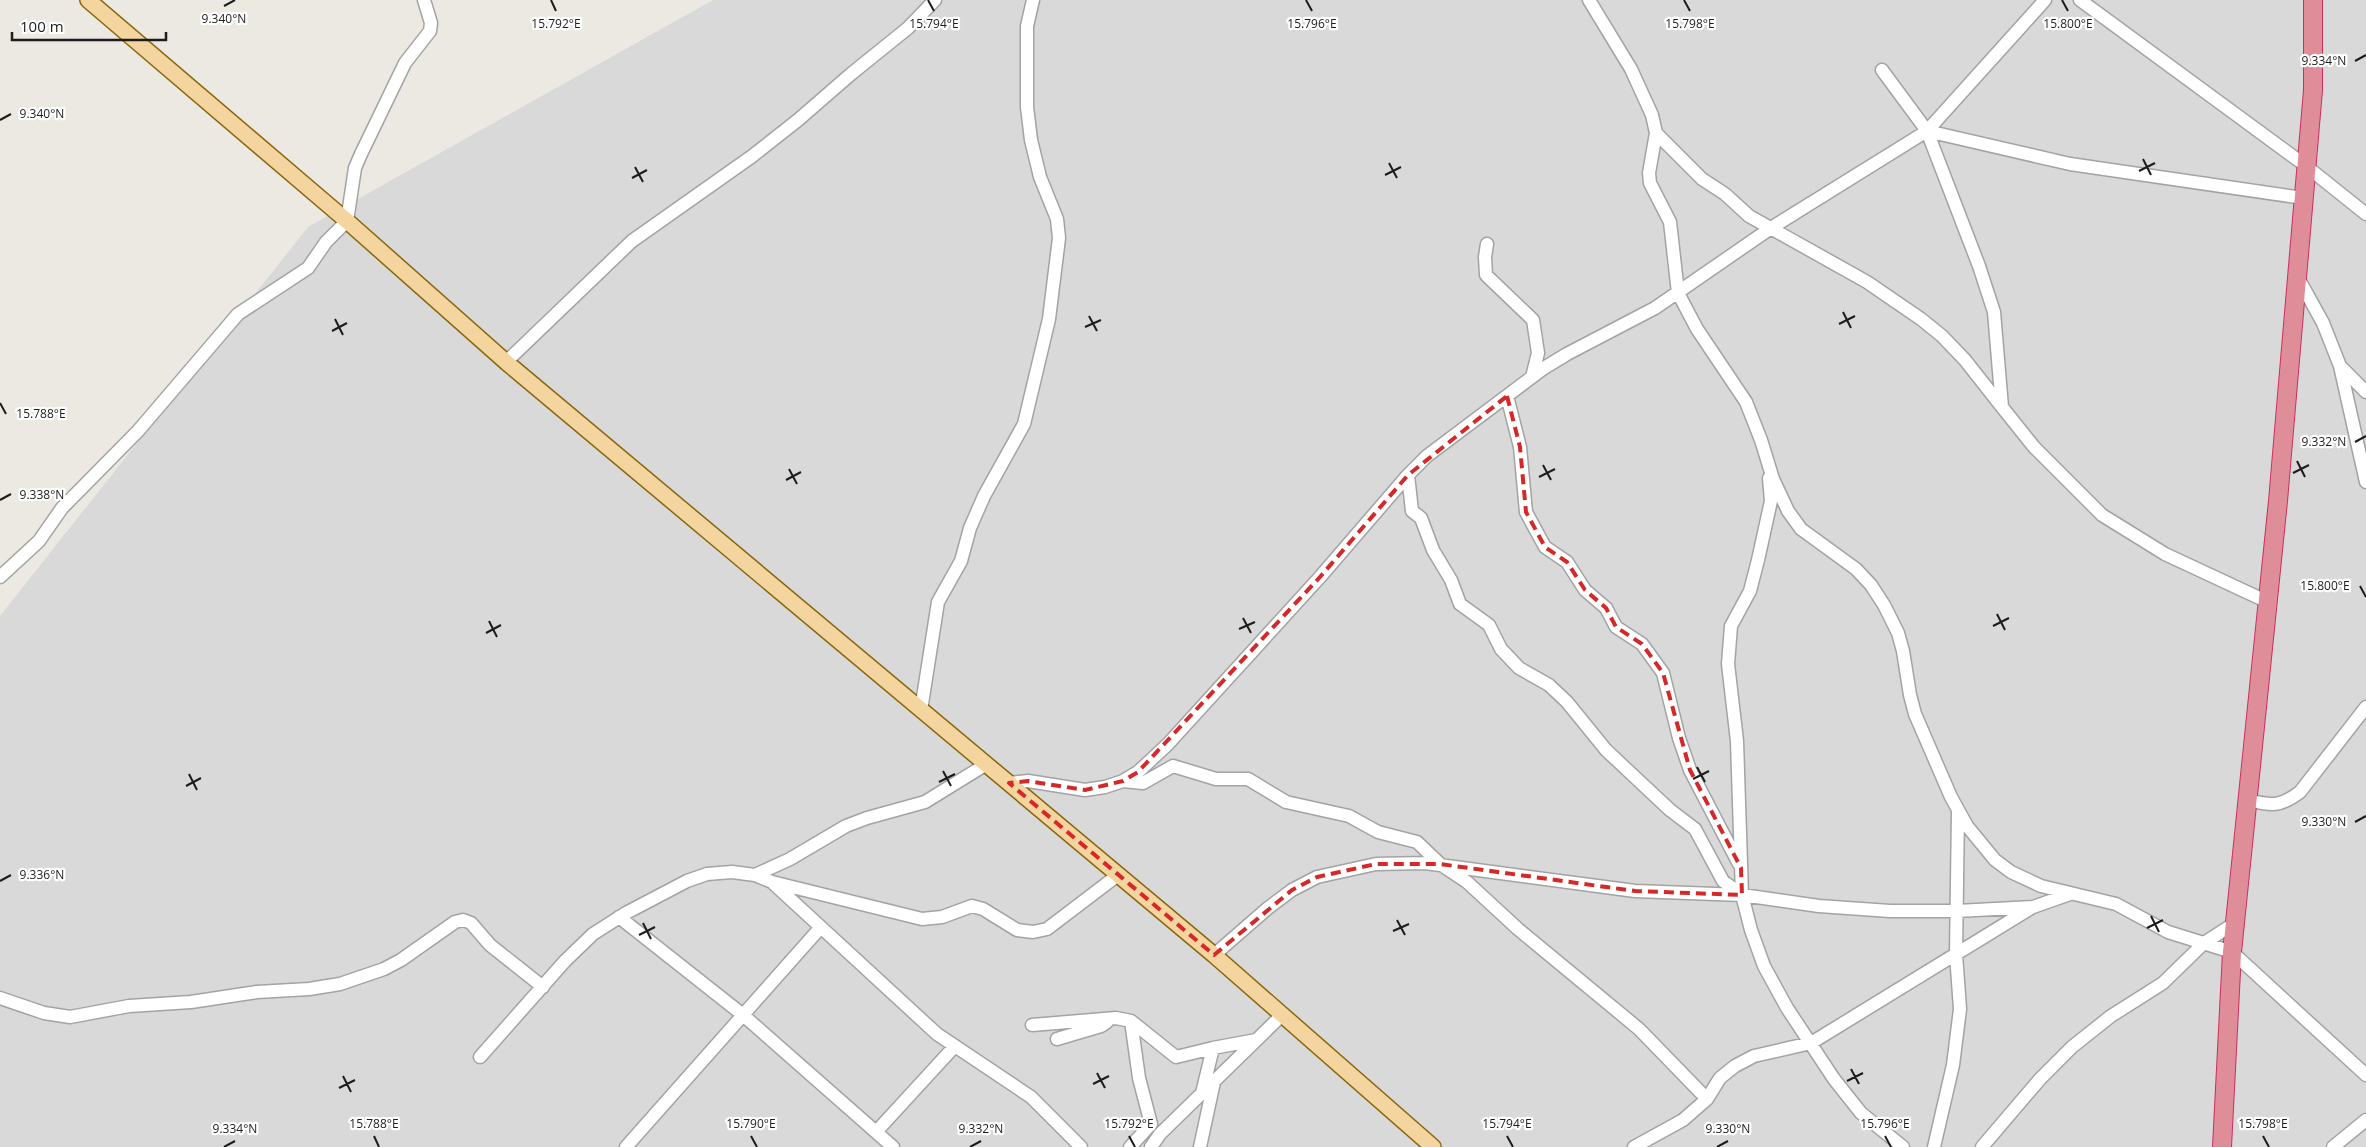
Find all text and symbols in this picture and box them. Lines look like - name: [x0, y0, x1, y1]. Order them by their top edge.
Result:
- scale bar: [12, 10, 166, 42]
- text: 9.340°N: [202, 10, 246, 27]
- text: 15.792°E: [531, 15, 581, 32]
- text: 15.794°E: [909, 15, 959, 32]
- text: 15.796°E: [1287, 15, 1337, 32]
- text: 15.798°E: [1665, 15, 1715, 32]
- text: 15.800°E: [2043, 15, 2093, 32]
- text: 100 m: [20, 16, 64, 36]
- text: 9.334°N: [2302, 52, 2346, 69]
- text: 9.340°N: [20, 105, 64, 122]
- text: 15.788°E: [16, 405, 66, 422]
- text: 9.332°N: [2302, 433, 2346, 450]
- text: 9.338°N: [20, 486, 64, 503]
- text: 15.800°E: [2300, 577, 2350, 594]
- text: 9.330°N: [2302, 813, 2346, 830]
- text: 9.336°N: [20, 866, 64, 883]
- text: 15.788°E: [349, 1115, 399, 1132]
- text: 15.790°E: [726, 1115, 776, 1132]
- text: 15.792°E: [1104, 1115, 1154, 1132]
- text: 15.794°E: [1482, 1115, 1532, 1132]
- text: 15.796°E: [1860, 1115, 1910, 1132]
- text: 15.798°E: [2238, 1115, 2288, 1132]
- text: 9.334°N: [213, 1120, 257, 1137]
- text: 9.332°N: [959, 1120, 1003, 1137]
- text: 9.330°N: [1706, 1120, 1750, 1137]

